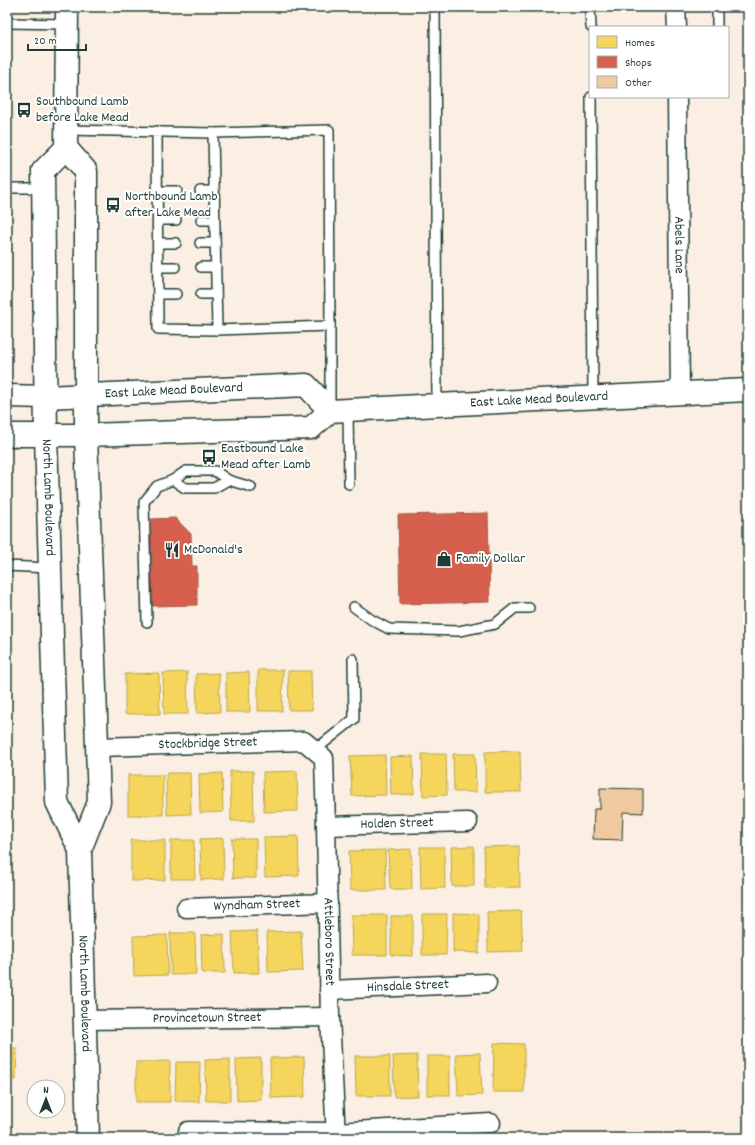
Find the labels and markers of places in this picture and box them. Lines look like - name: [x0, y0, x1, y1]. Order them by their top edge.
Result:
- place label: Southbound Lamb before Lake Mead: [36, 92, 129, 128]
- bus stop icon: Southbound Lamb before Lake Mead: [15, 101, 33, 119]
- place label: Northbound Lamb after Lake Mead: [125, 187, 217, 223]
- bus stop icon: Northbound Lamb after Lake Mead: [104, 196, 122, 214]
- place label: Eastbound Lake Mead after Lamb: [221, 439, 311, 475]
- bus stop icon: Eastbound Lake Mead after Lamb: [200, 448, 218, 466]
- place label: McDonald's: [184, 540, 243, 560]
- restaurant icon: McDonald's: [163, 541, 181, 559]
- place label: Family Dollar: [456, 549, 526, 569]
- shop icon: Family Dollar: [435, 550, 453, 568]

